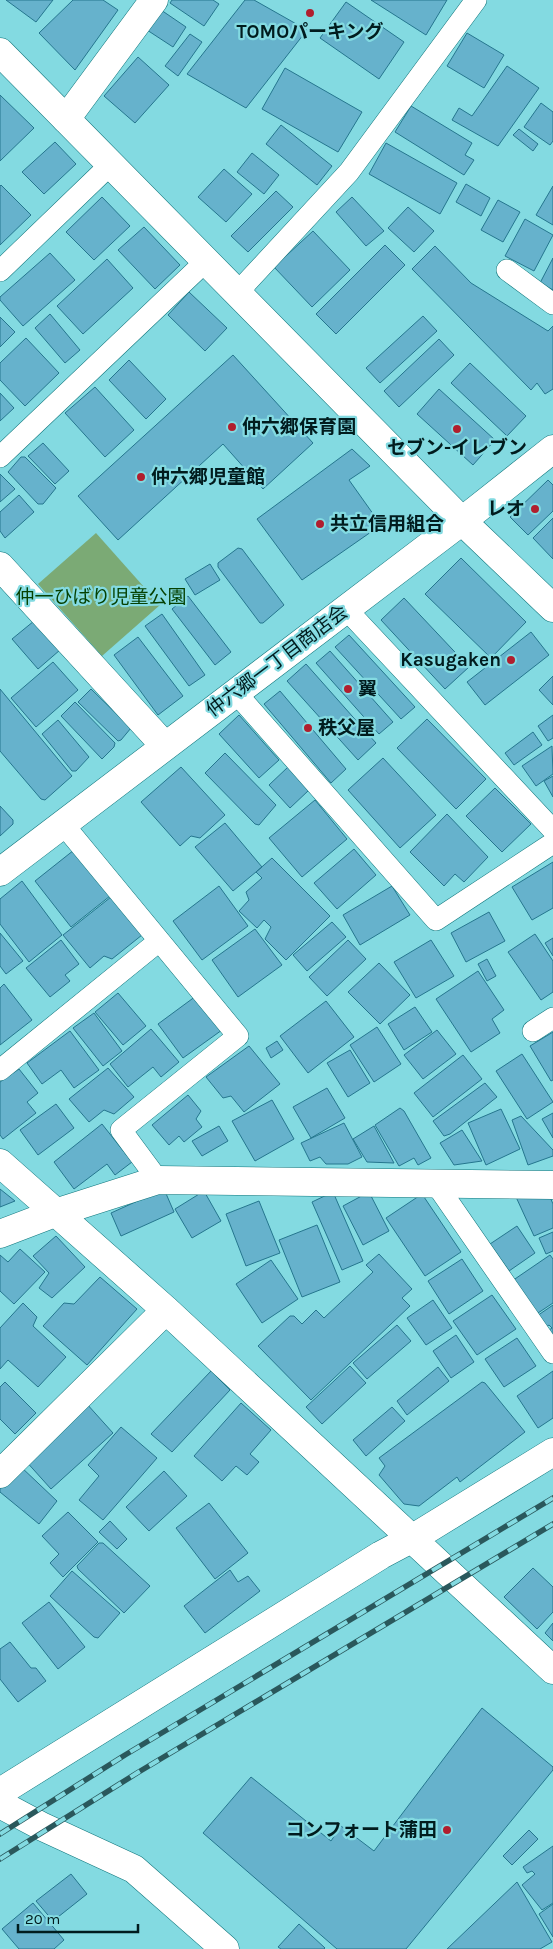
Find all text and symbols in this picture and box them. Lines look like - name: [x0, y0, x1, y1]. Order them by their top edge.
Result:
- marker: TOMOパーキング: [304, 7, 316, 19]
- place label: TOMOパーキング: [236, 21, 384, 43]
- place label: 仲六郷保育園: [242, 416, 356, 438]
- marker: 仲六郷保育園: [226, 421, 238, 433]
- marker: セブン-イレブン: [451, 423, 463, 435]
- place label: セブン-イレブン: [387, 437, 527, 459]
- place label: 仲六郷児童館: [151, 466, 265, 488]
- marker: 仲六郷児童館: [135, 471, 147, 483]
- place label: レオ: [487, 498, 525, 520]
- marker: レオ: [529, 503, 541, 515]
- place label: 共立信用組合: [330, 513, 444, 535]
- marker: 共立信用組合: [314, 518, 326, 530]
- park label: 仲一ひばり児童公園: [15, 586, 187, 608]
- street label: 仲六郷一丁目商店会: [202, 601, 352, 721]
- place label: Kasugaken: [400, 649, 501, 671]
- marker: Kasugaken: [505, 654, 517, 666]
- place label: 翼: [358, 678, 377, 700]
- marker: 翼: [342, 683, 354, 695]
- place label: 秩父屋: [318, 717, 375, 739]
- marker: 秩父屋: [302, 722, 314, 734]
- place label: コンフォート蒲田: [286, 1819, 437, 1841]
- marker: コンフォート蒲田: [441, 1824, 453, 1836]
- scale bar: [18, 1902, 138, 1934]
- text: 20 m: [25, 1910, 60, 1928]

